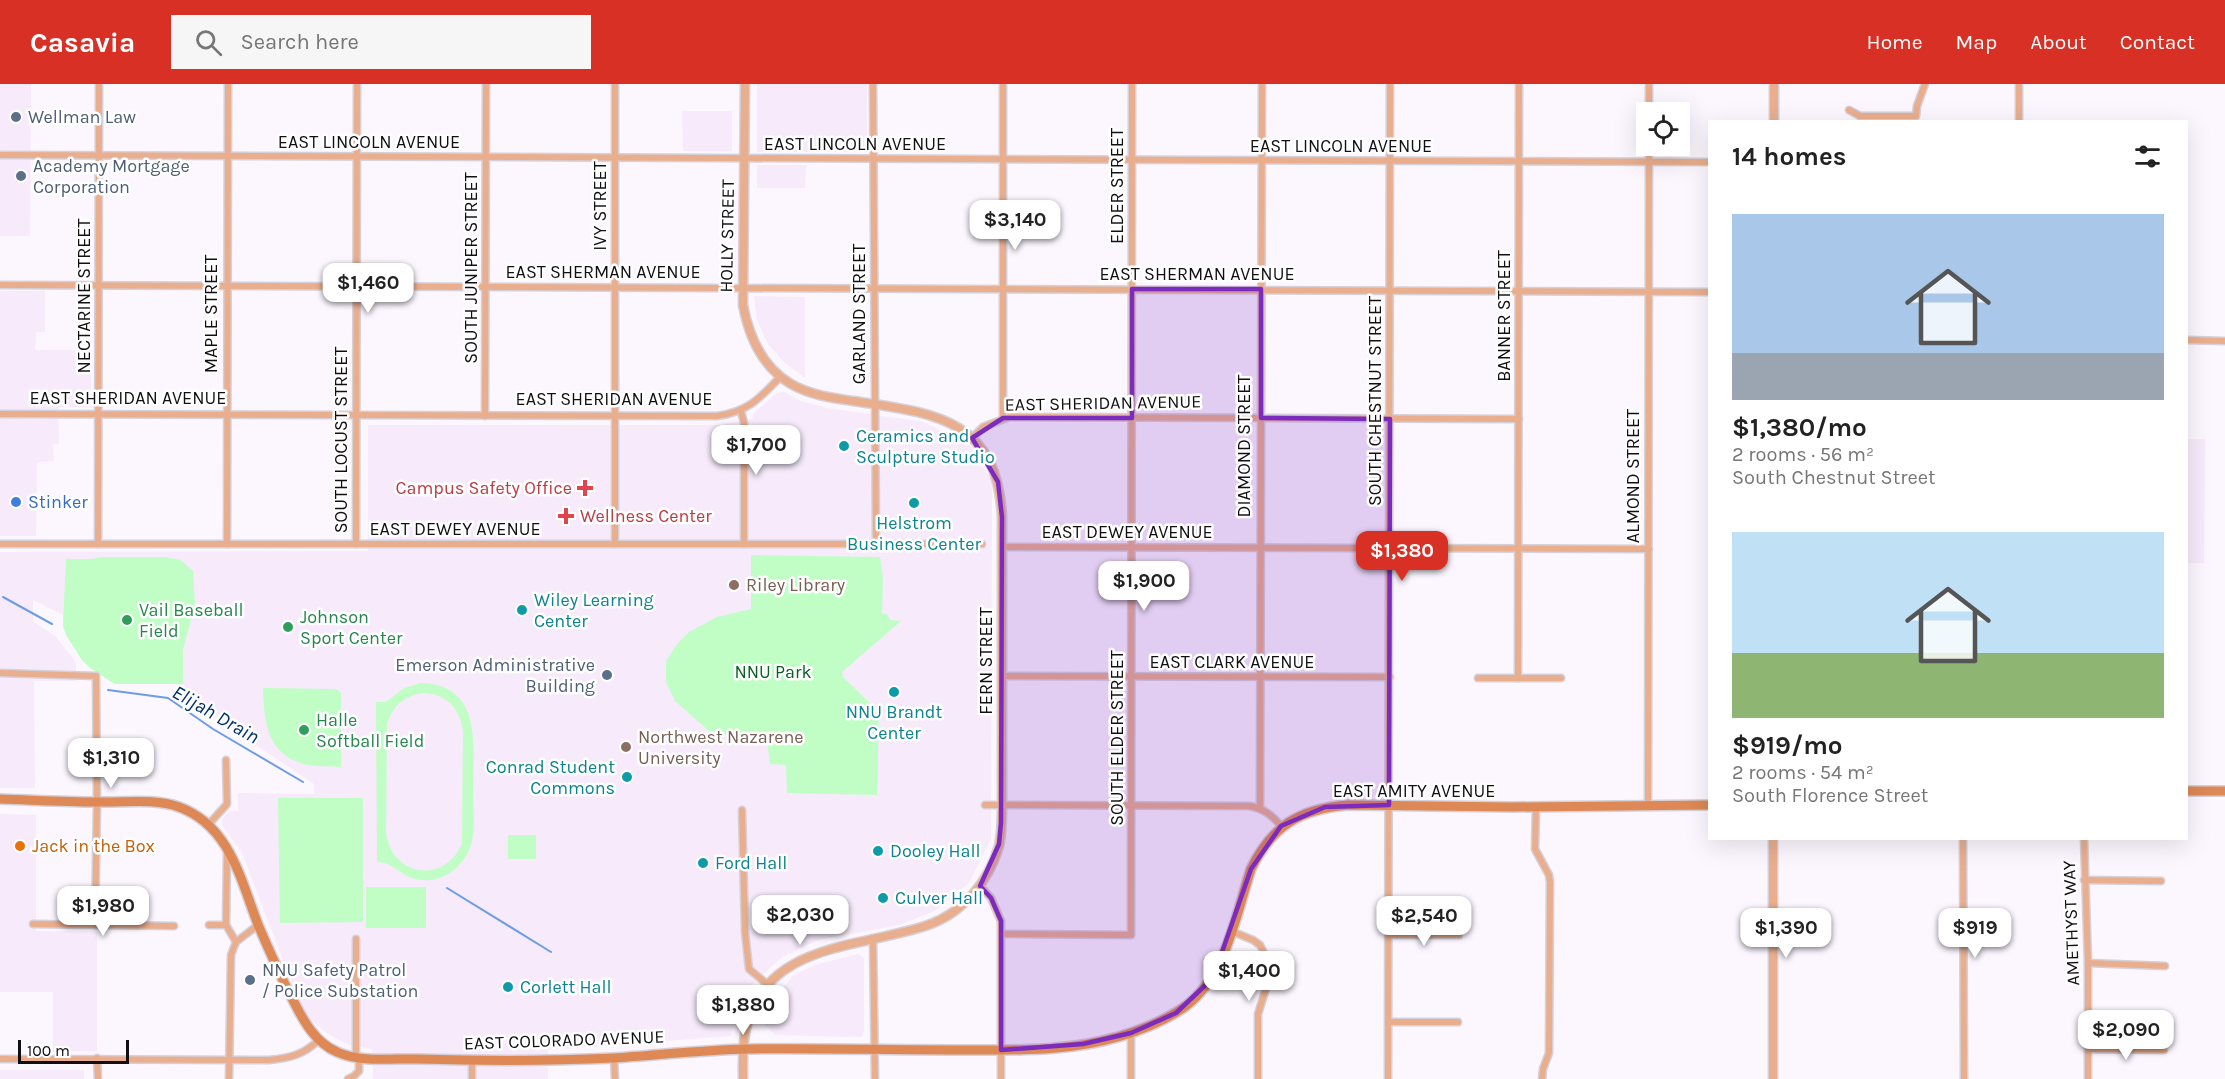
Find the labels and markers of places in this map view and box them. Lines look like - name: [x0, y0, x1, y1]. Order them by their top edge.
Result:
- place label: Wellman Law: [28, 106, 136, 128]
- marker: Wellman Law: [9, 110, 23, 124]
- place label: Academy Mortgage Corporation: [33, 155, 190, 198]
- marker: Academy Mortgage Corporation: [14, 169, 28, 183]
- pin: $3,140: [966, 200, 1064, 251]
- pin: $1,460: [319, 263, 417, 314]
- pin: $1,700: [707, 425, 805, 476]
- place label: Ceramics and Sculpture Studio: [856, 425, 995, 468]
- marker: Ceramics and Sculpture Studio: [837, 439, 851, 453]
- place label: Campus Safety Office: [396, 477, 572, 499]
- marker: Campus Safety Office: [576, 479, 594, 497]
- place label: Stinker: [28, 491, 88, 513]
- marker: Stinker: [9, 495, 23, 509]
- marker: Helstrom Business Center: [907, 496, 921, 510]
- place label: Wellness Center: [580, 505, 712, 527]
- marker: Wellness Center: [557, 507, 575, 525]
- place label: Helstrom Business Center: [847, 512, 981, 555]
- pin: $1,380: [1353, 531, 1451, 582]
- pin: $1,900: [1095, 561, 1193, 612]
- place label: Riley Library: [746, 574, 846, 596]
- marker: Riley Library: [727, 578, 741, 592]
- place label: Wiley Learning Center: [534, 589, 654, 632]
- place label: Vail Baseball Field: [139, 599, 244, 642]
- marker: Wiley Learning Center: [515, 603, 529, 617]
- place label: Johnson Sport Center: [300, 606, 403, 649]
- marker: Vail Baseball Field: [120, 613, 134, 627]
- marker: Johnson Sport Center: [281, 620, 295, 634]
- place label: Emerson Administrative Building: [395, 654, 595, 697]
- marker: Emerson Administrative Building: [600, 668, 614, 682]
- marker: NNU Brandt Center: [887, 685, 901, 699]
- place label: NNU Brandt Center: [846, 701, 943, 744]
- place label: Halle Softball Field: [316, 709, 424, 752]
- marker: Halle Softball Field: [297, 723, 311, 737]
- place label: Northwest Nazarene University: [638, 726, 804, 769]
- pin: $1,310: [62, 738, 160, 789]
- marker: Northwest Nazarene University: [619, 740, 633, 754]
- place label: Conrad Student Commons: [486, 756, 615, 799]
- marker: Conrad Student Commons: [620, 770, 634, 784]
- place label: Jack in the Box: [32, 835, 155, 857]
- marker: Jack in the Box: [13, 839, 27, 853]
- place label: Dooley Hall: [890, 840, 981, 862]
- marker: Dooley Hall: [871, 844, 885, 858]
- place label: Ford Hall: [715, 852, 787, 874]
- marker: Ford Hall: [696, 856, 710, 870]
- pin: $1,980: [54, 886, 152, 937]
- place label: Culver Hall: [895, 887, 983, 909]
- marker: Culver Hall: [876, 891, 890, 905]
- pin: $2,030: [751, 895, 849, 946]
- pin: $2,540: [1375, 896, 1473, 947]
- pin: $1,390: [1737, 908, 1835, 959]
- pin: $919: [1939, 908, 2011, 959]
- pin: $1,400: [1200, 951, 1298, 1002]
- place label: NNU Safety Patrol / Police Substation: [262, 959, 418, 1002]
- marker: NNU Safety Patrol / Police Substation: [243, 973, 257, 987]
- place label: Corlett Hall: [520, 976, 612, 998]
- marker: Corlett Hall: [501, 980, 515, 994]
- pin: $1,880: [694, 985, 792, 1036]
- pin: $2,090: [2077, 1010, 2175, 1061]

